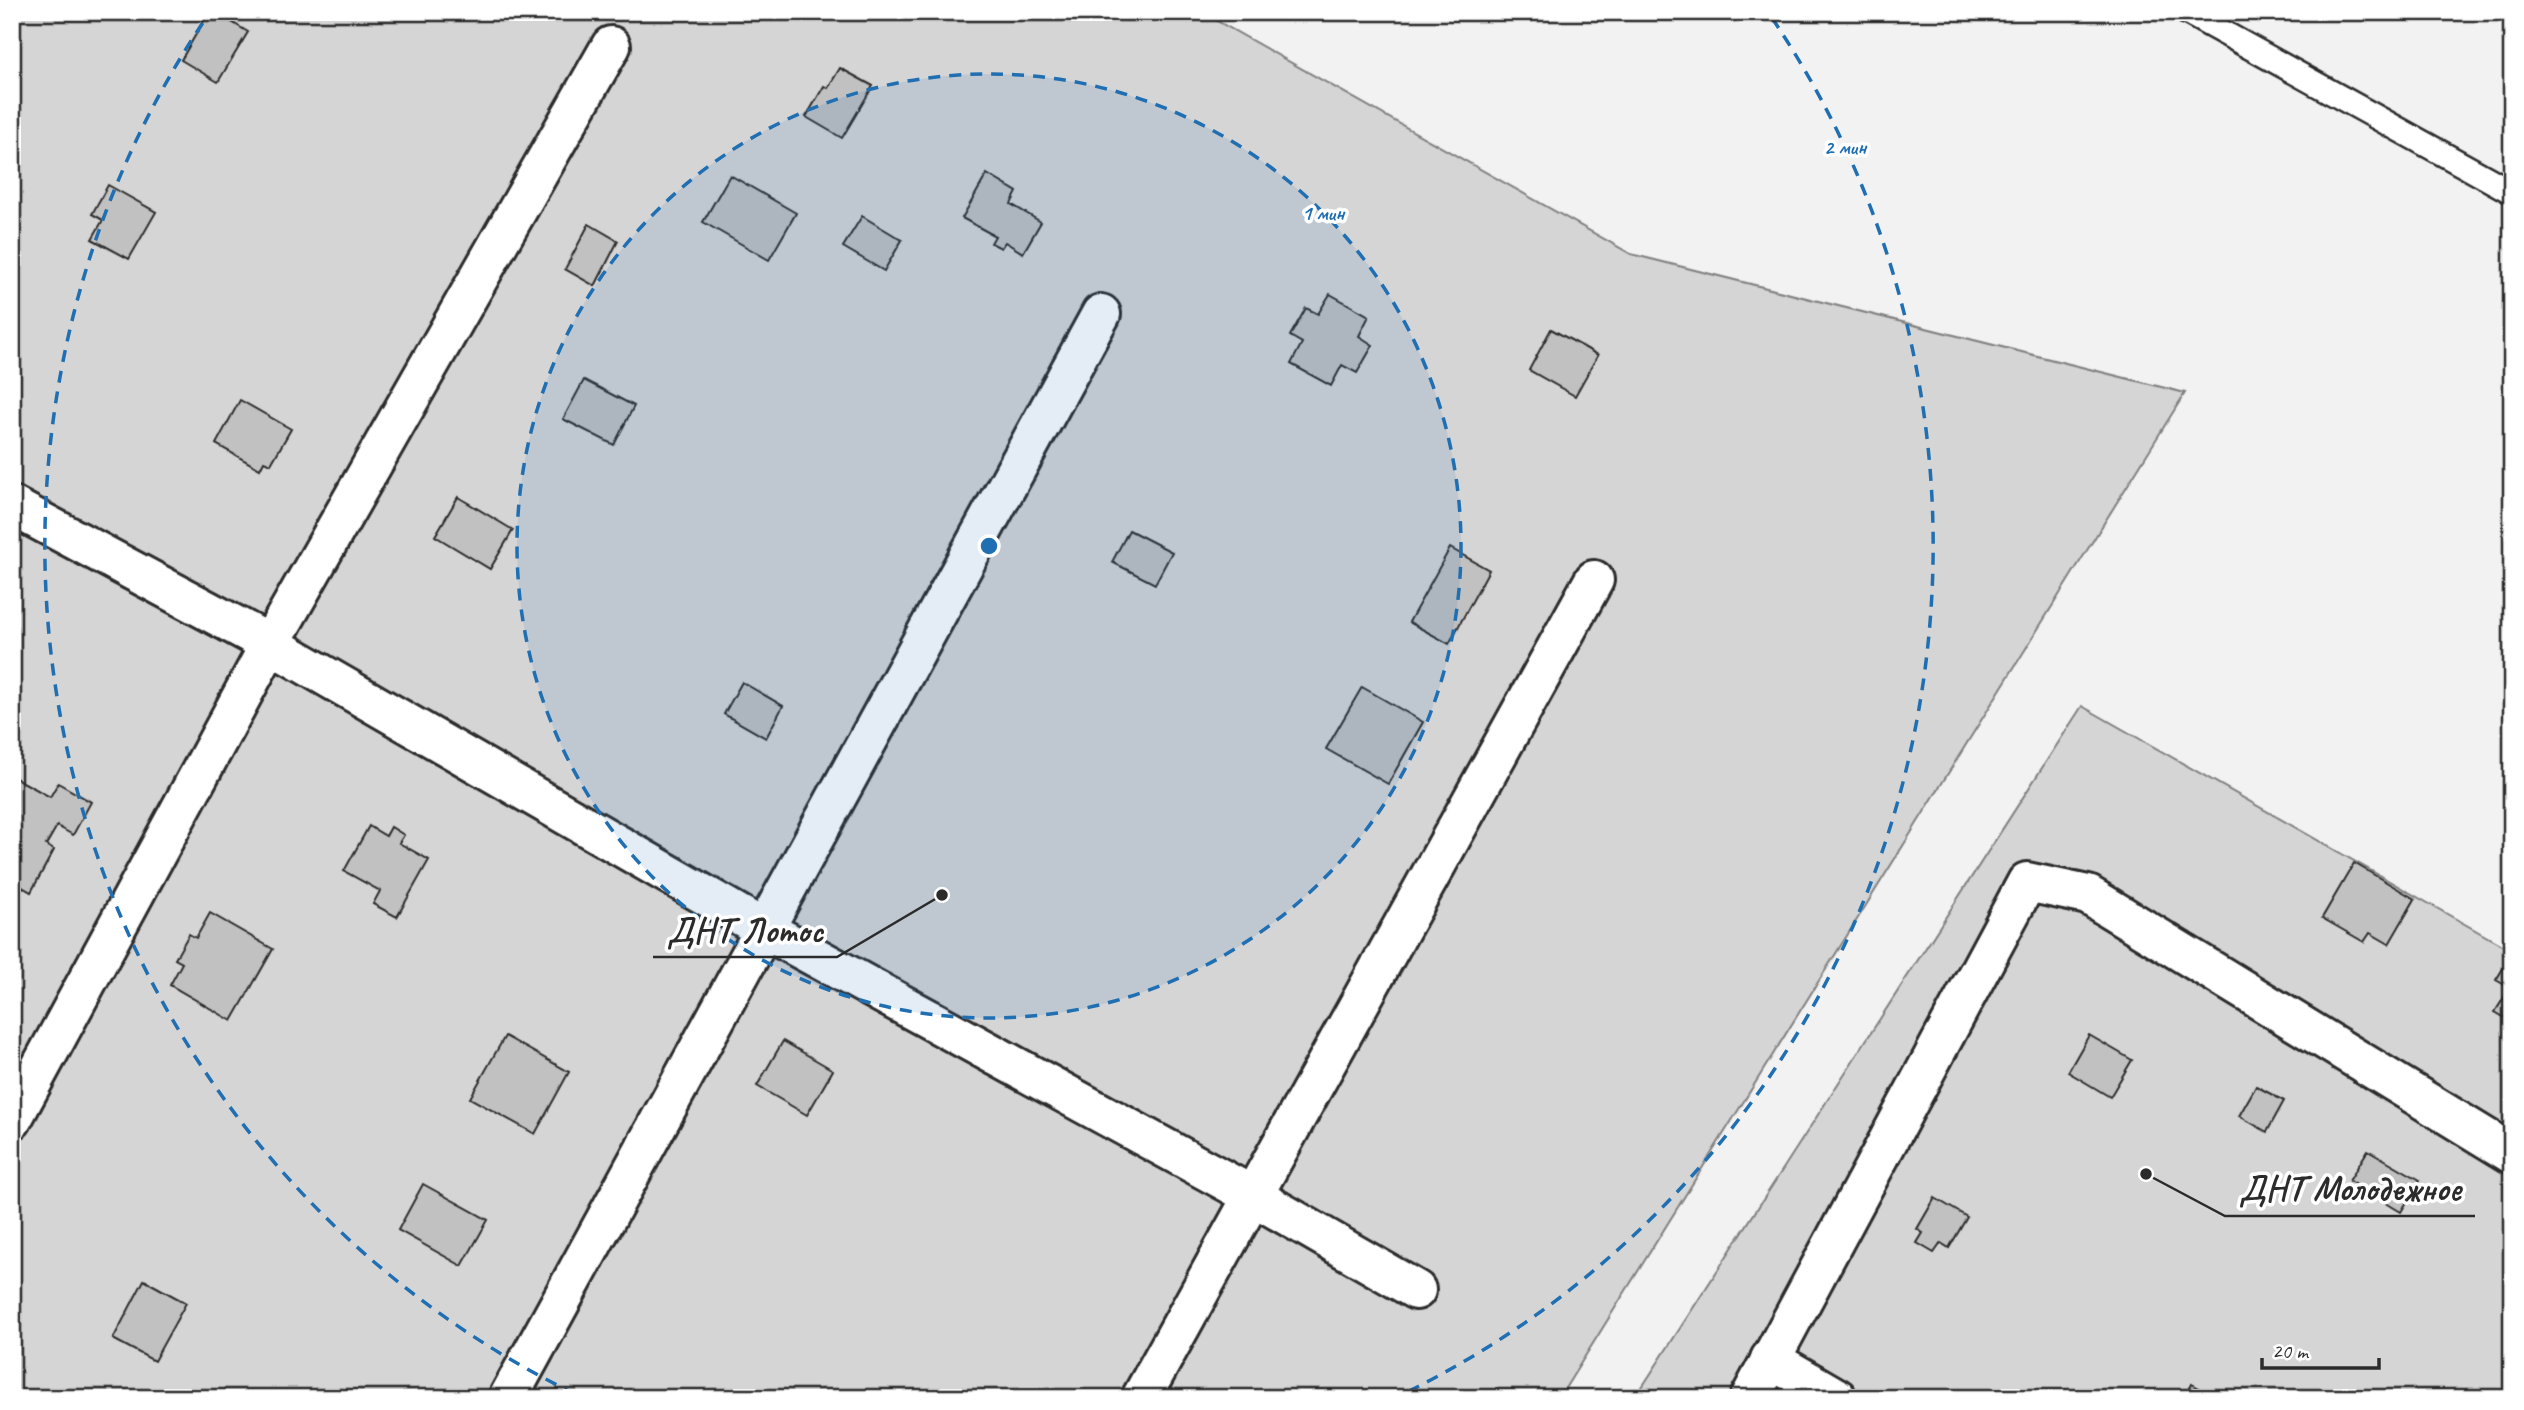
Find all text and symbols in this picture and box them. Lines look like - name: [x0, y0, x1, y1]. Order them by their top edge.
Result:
- text: 2 мин: [1824, 134, 1868, 160]
- text: 1 мин: [1302, 200, 1346, 226]
- centre of rings: [977, 534, 1001, 558]
- callout: ДНТ Лотос: [653, 901, 837, 957]
- text: ДНТ Лотос: [667, 908, 824, 953]
- callout: ДНТ Молодежное: [2225, 1160, 2475, 1216]
- text: ДНТ Молодежное: [2239, 1166, 2463, 1211]
- scale bar: [2262, 1326, 2379, 1370]
- text: 20 m: [2272, 1338, 2310, 1364]

